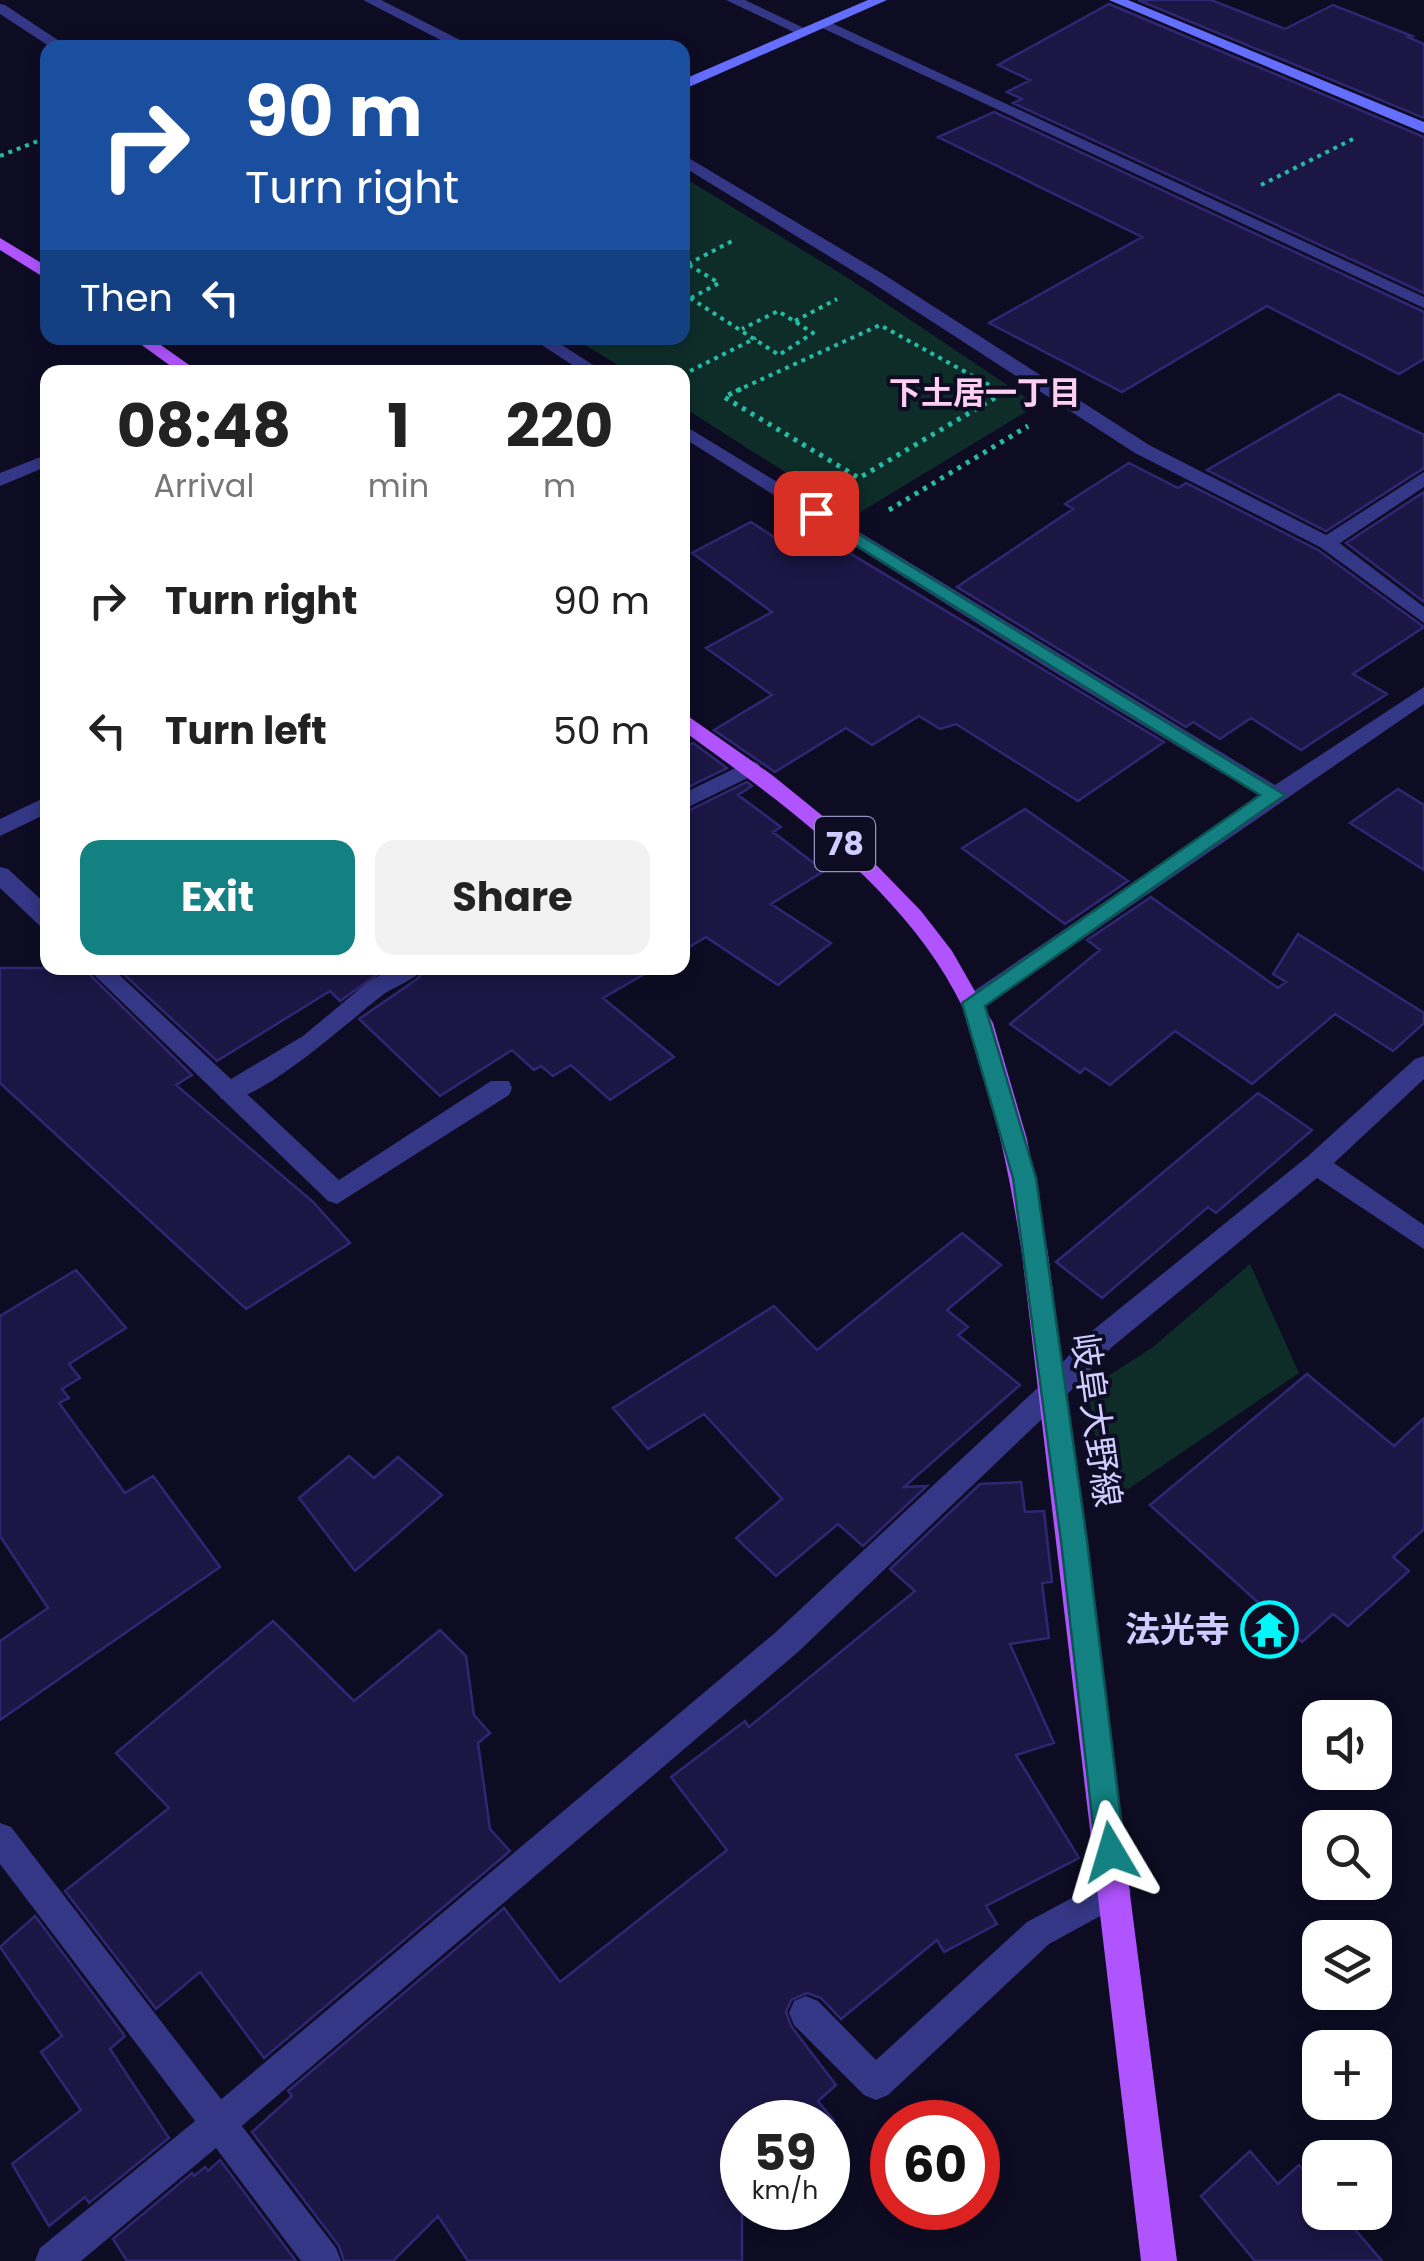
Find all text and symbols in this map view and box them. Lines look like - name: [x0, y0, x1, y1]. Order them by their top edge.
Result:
- text: 90 m: [245, 62, 423, 161]
- icon: right: [80, 80, 210, 210]
- text: Turn right: [245, 156, 459, 219]
- icon: left: [193, 270, 248, 325]
- text: Then: [80, 271, 173, 324]
- district label: 下土居一丁目: [889, 370, 1081, 415]
- text: 08:48: [117, 384, 291, 468]
- text: 1: [387, 384, 410, 468]
- text: 220: [506, 384, 613, 468]
- text: Arrival: [154, 463, 254, 508]
- text: min: [368, 463, 429, 508]
- text: m: [543, 463, 576, 508]
- pin: [774, 471, 859, 556]
- icon: arrive: [789, 486, 844, 541]
- icon: right: [80, 573, 135, 628]
- text: Turn right: [165, 574, 357, 627]
- text: 90 m: [553, 574, 650, 627]
- icon: left: [80, 703, 135, 758]
- text: Turn left: [165, 704, 327, 757]
- text: 50 m: [553, 704, 650, 757]
- road number: 78: [815, 817, 875, 871]
- button: Exit: [80, 840, 355, 955]
- button: Share: [375, 840, 650, 955]
- street label: 岐阜大野線: [1060, 1330, 1133, 1510]
- temple icon: 法光寺: [1239, 1600, 1299, 1660]
- place label: 法光寺: [1125, 1605, 1230, 1654]
- map controls: [1302, 1700, 1392, 2230]
- button: sound: [1302, 1700, 1392, 1790]
- position arrow: [1059, 1800, 1163, 1904]
- button: search: [1302, 1810, 1392, 1900]
- button: layers: [1302, 1920, 1392, 2010]
- button: +: [1302, 2030, 1392, 2120]
- speed limit sign: 60: [870, 2100, 1000, 2230]
- text: 59: [753, 2117, 817, 2188]
- button: −: [1302, 2140, 1392, 2230]
- text: km/h: [752, 2173, 818, 2208]

